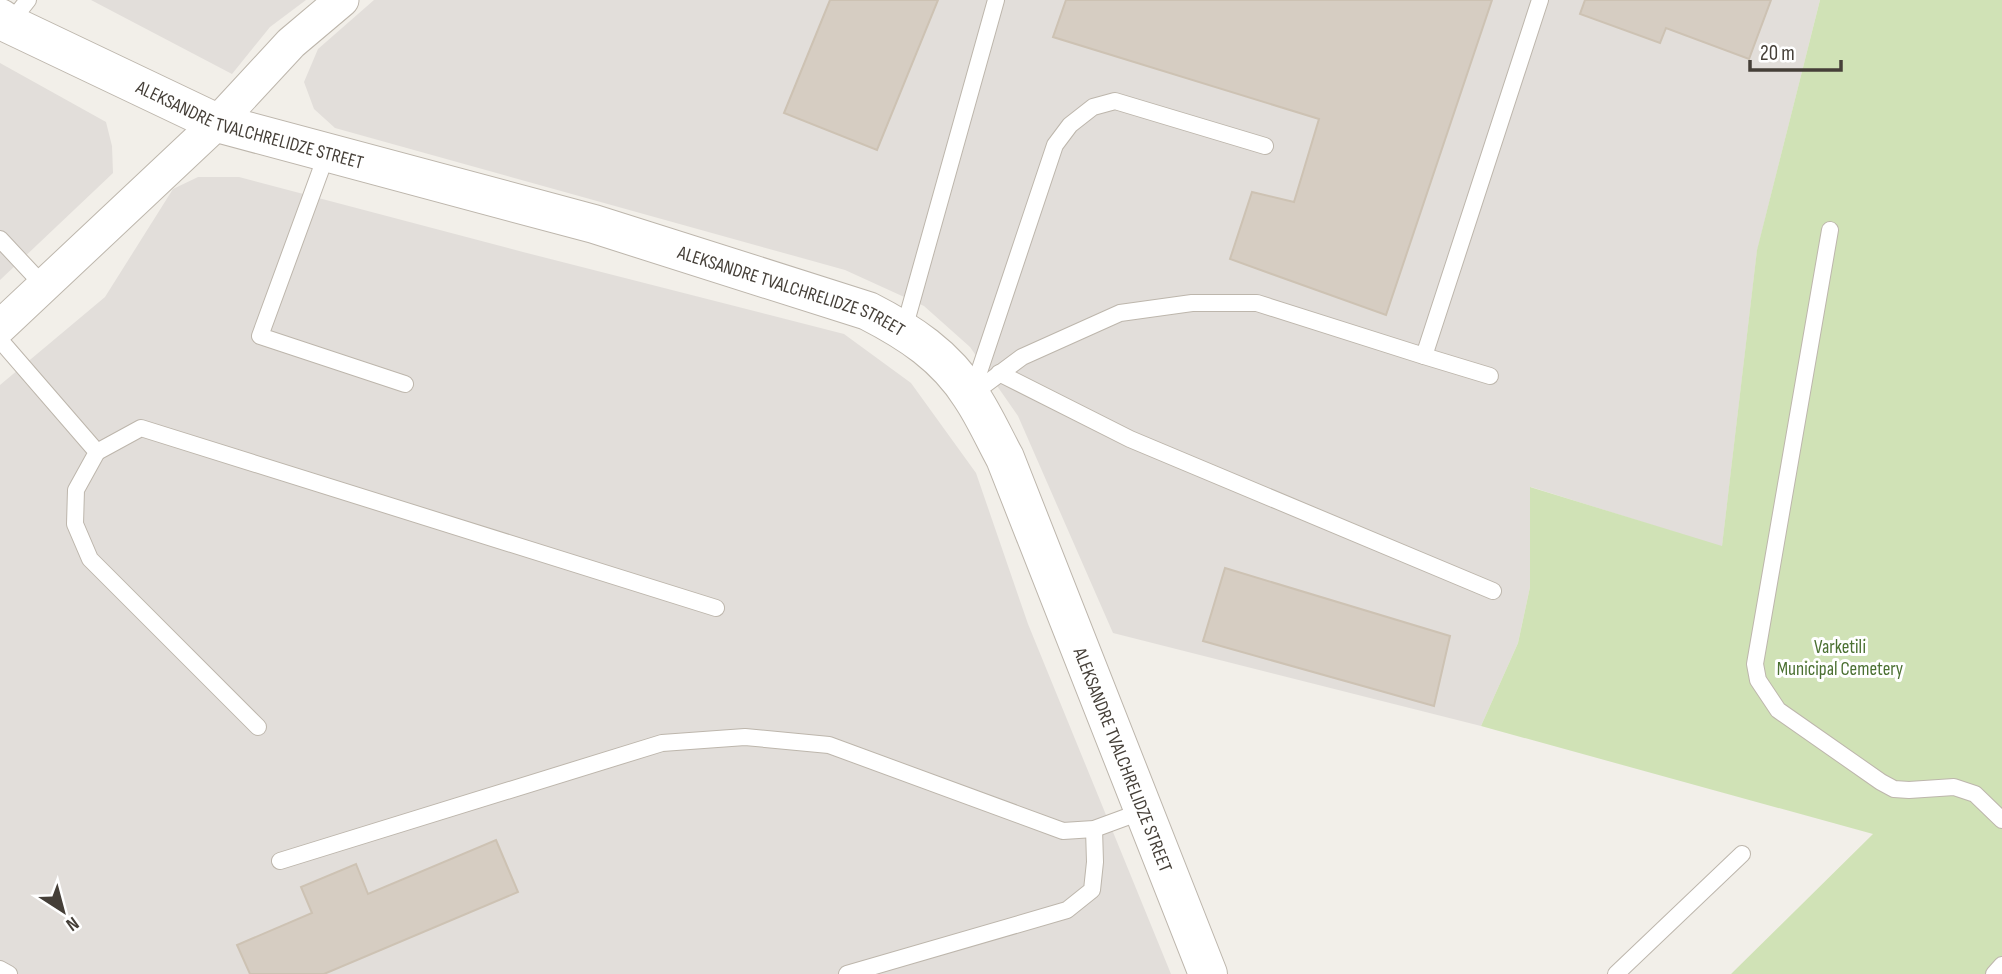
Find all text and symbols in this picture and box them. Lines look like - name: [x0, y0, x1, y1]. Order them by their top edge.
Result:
- scale bar: [1750, 28, 1841, 72]
- text: 20 m: [1760, 41, 1795, 66]
- street label: ALEKSANDRE TVALCHRELIDZE STREET: [131, 76, 366, 175]
- street label: ALEKSANDRE TVALCHRELIDZE STREET: [674, 241, 909, 342]
- park label: Varketili Municipal Cemetery: [1777, 636, 1904, 681]
- street label: ALEKSANDRE TVALCHRELIDZE STREET: [1067, 644, 1177, 876]
- north arrow: [28, 876, 98, 946]
- text: N: [61, 911, 83, 936]

